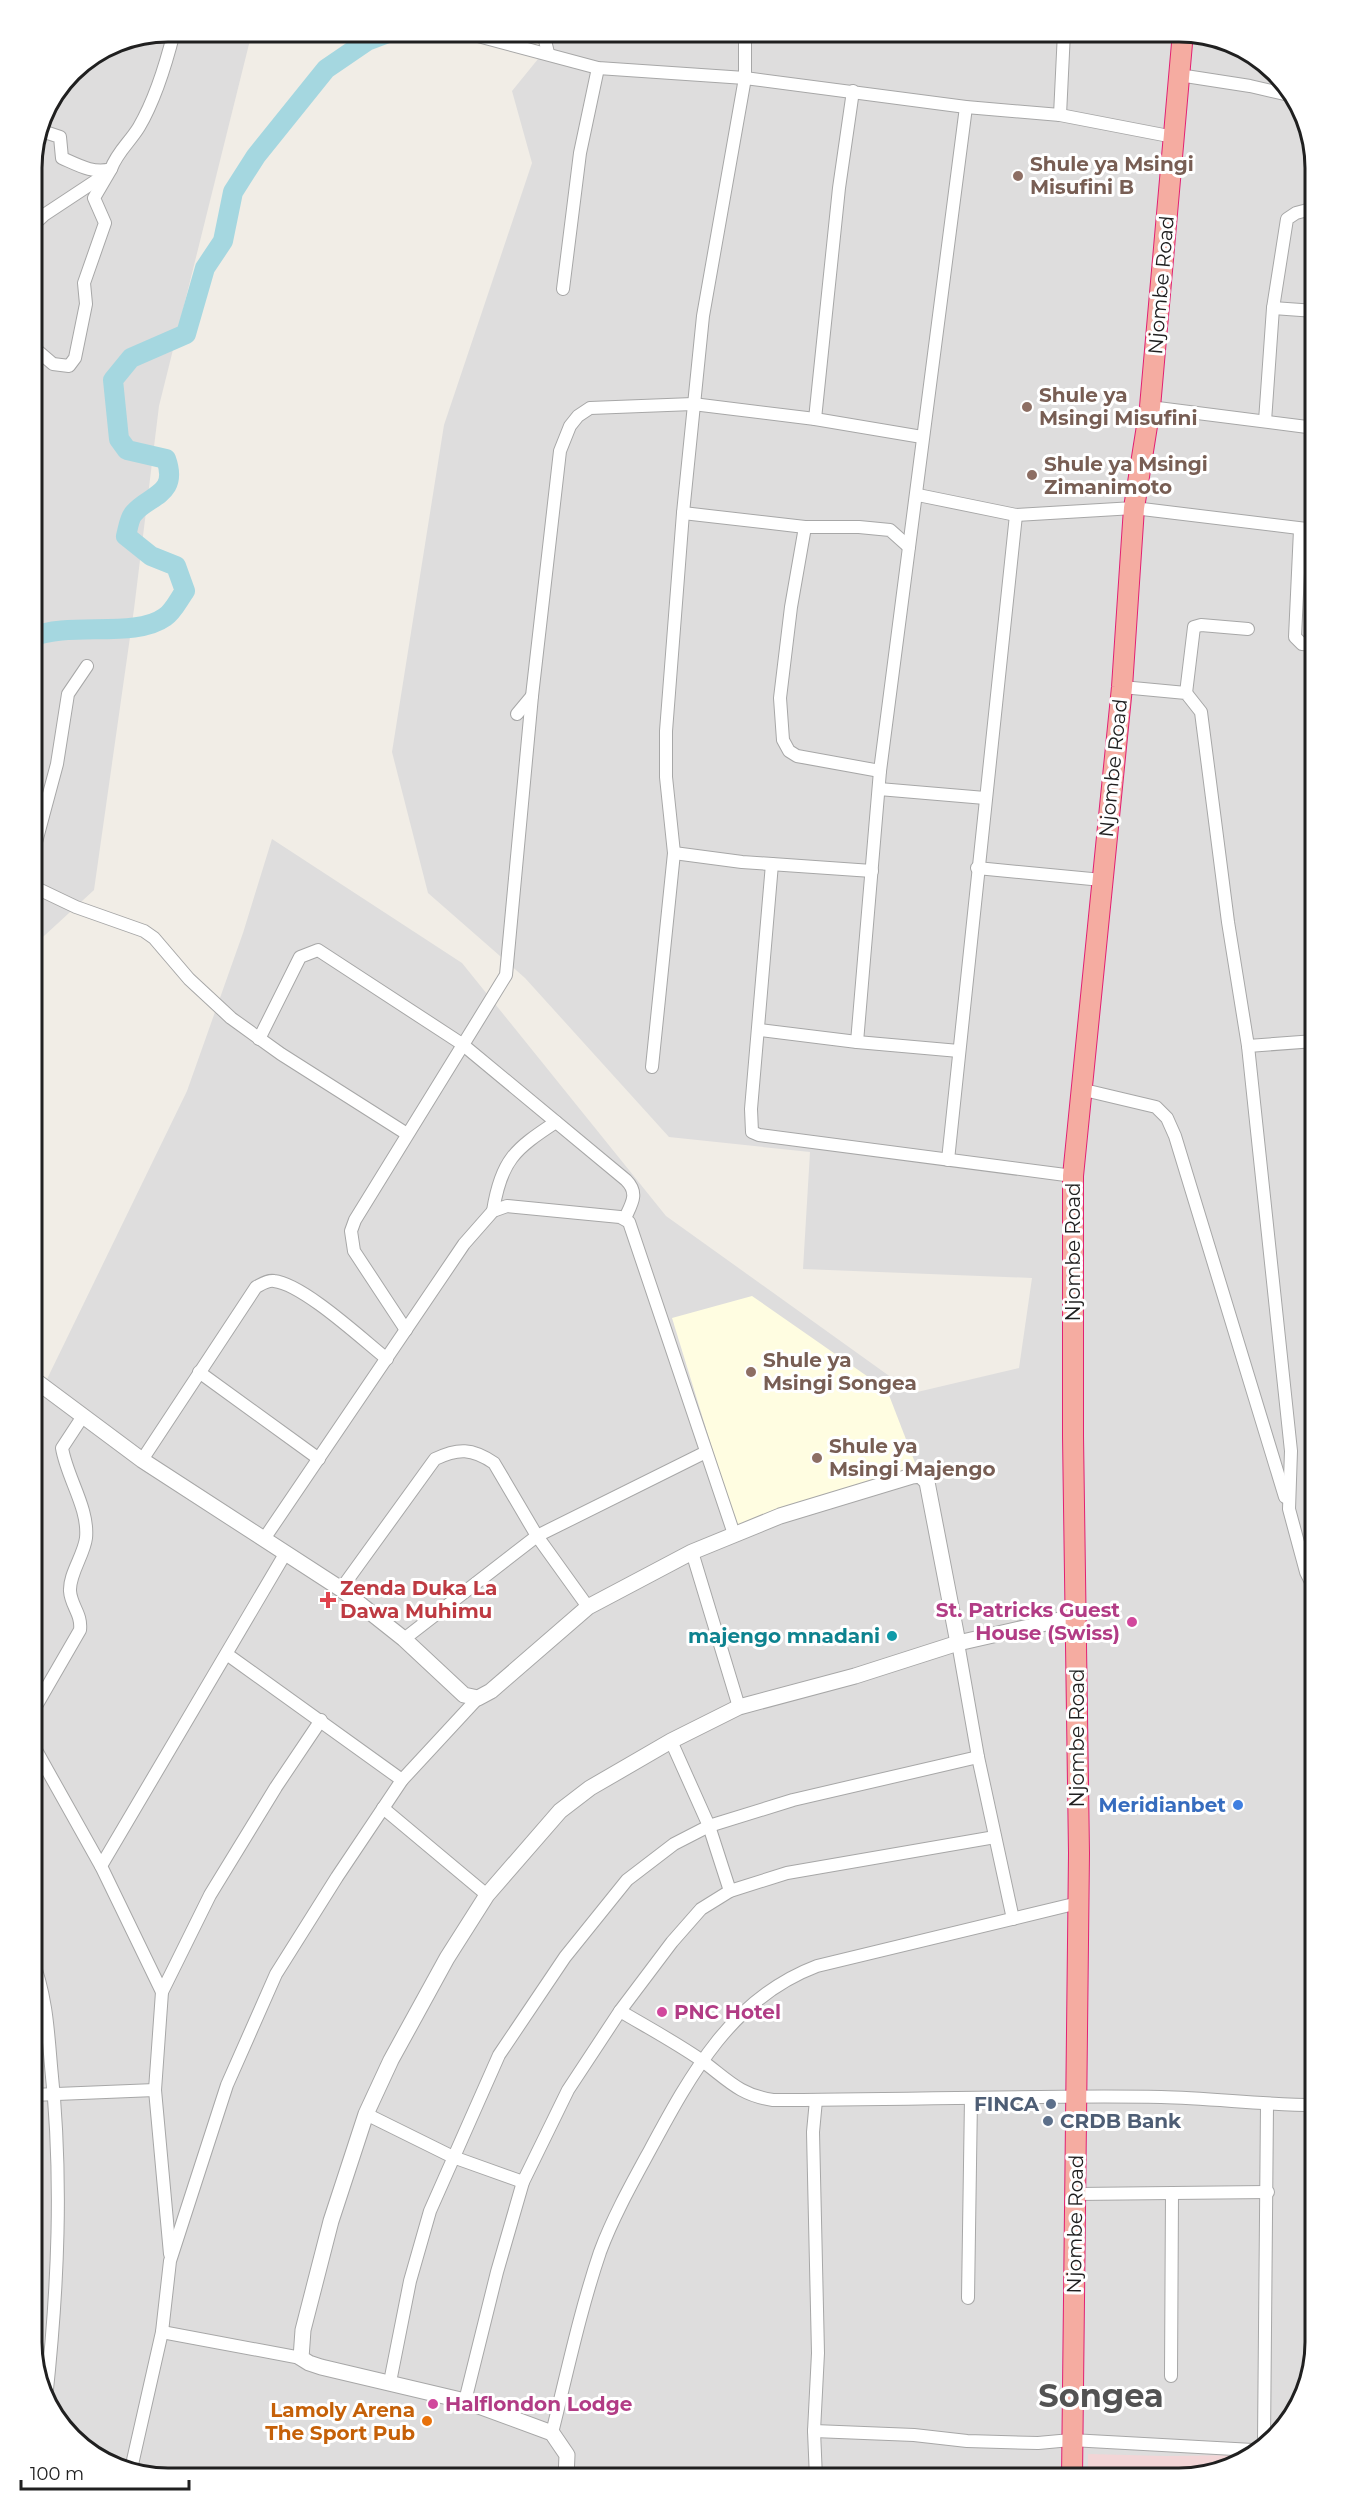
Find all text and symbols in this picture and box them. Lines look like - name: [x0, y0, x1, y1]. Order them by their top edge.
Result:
- place label: Shule ya Msingi Misufini B: [1030, 152, 1194, 199]
- marker: Shule ya Msingi Misufini B: [1011, 169, 1025, 183]
- street label: Njombe Road: [1143, 215, 1179, 355]
- place label: Shule ya Msingi Misufini: [1039, 383, 1197, 430]
- marker: Shule ya Msingi Misufini: [1020, 400, 1034, 414]
- place label: Shule ya Msingi Zimanimoto: [1044, 452, 1208, 499]
- marker: Shule ya Msingi Zimanimoto: [1025, 468, 1039, 482]
- street label: Njombe Road: [1094, 698, 1132, 838]
- street label: Njombe Road: [1061, 1182, 1085, 1322]
- place label: Shule ya Msingi Songea: [763, 1348, 917, 1395]
- marker: Shule ya Msingi Songea: [744, 1365, 758, 1379]
- place label: Shule ya Msingi Majengo: [829, 1434, 996, 1481]
- marker: Shule ya Msingi Majengo: [810, 1451, 824, 1465]
- place label: Zenda Duka La Dawa Muhimu: [340, 1576, 497, 1623]
- marker: Zenda Duka La Dawa Muhimu: [321, 1593, 335, 1607]
- place label: St. Patricks Guest House (Swiss): [936, 1598, 1120, 1645]
- marker: St. Patricks Guest House (Swiss): [1125, 1615, 1139, 1629]
- place label: majengo mnadani: [688, 1624, 880, 1648]
- marker: majengo mnadani: [885, 1629, 899, 1643]
- street label: Njombe Road: [1065, 1668, 1089, 1808]
- place label: Meridianbet: [1099, 1793, 1226, 1817]
- marker: Meridianbet: [1231, 1798, 1245, 1812]
- place label: PNC Hotel: [674, 2000, 781, 2024]
- marker: PNC Hotel: [655, 2005, 669, 2019]
- place label: FINCA: [974, 2092, 1040, 2116]
- marker: FINCA: [1044, 2097, 1058, 2111]
- place label: CRDB Bank: [1060, 2109, 1182, 2133]
- marker: CRDB Bank: [1041, 2114, 1055, 2128]
- street label: Njombe Road: [1062, 2154, 1088, 2294]
- district label: Songea: [1038, 2376, 1164, 2415]
- place label: Halflondon Lodge: [445, 2392, 632, 2416]
- marker: Halflondon Lodge: [426, 2397, 440, 2411]
- place label: Lamoly Arena The Sport Pub: [265, 2398, 415, 2445]
- marker: Lamoly Arena The Sport Pub: [420, 2414, 434, 2428]
- scale bar: [21, 2453, 189, 2491]
- text: 100 m: [30, 2463, 84, 2485]

